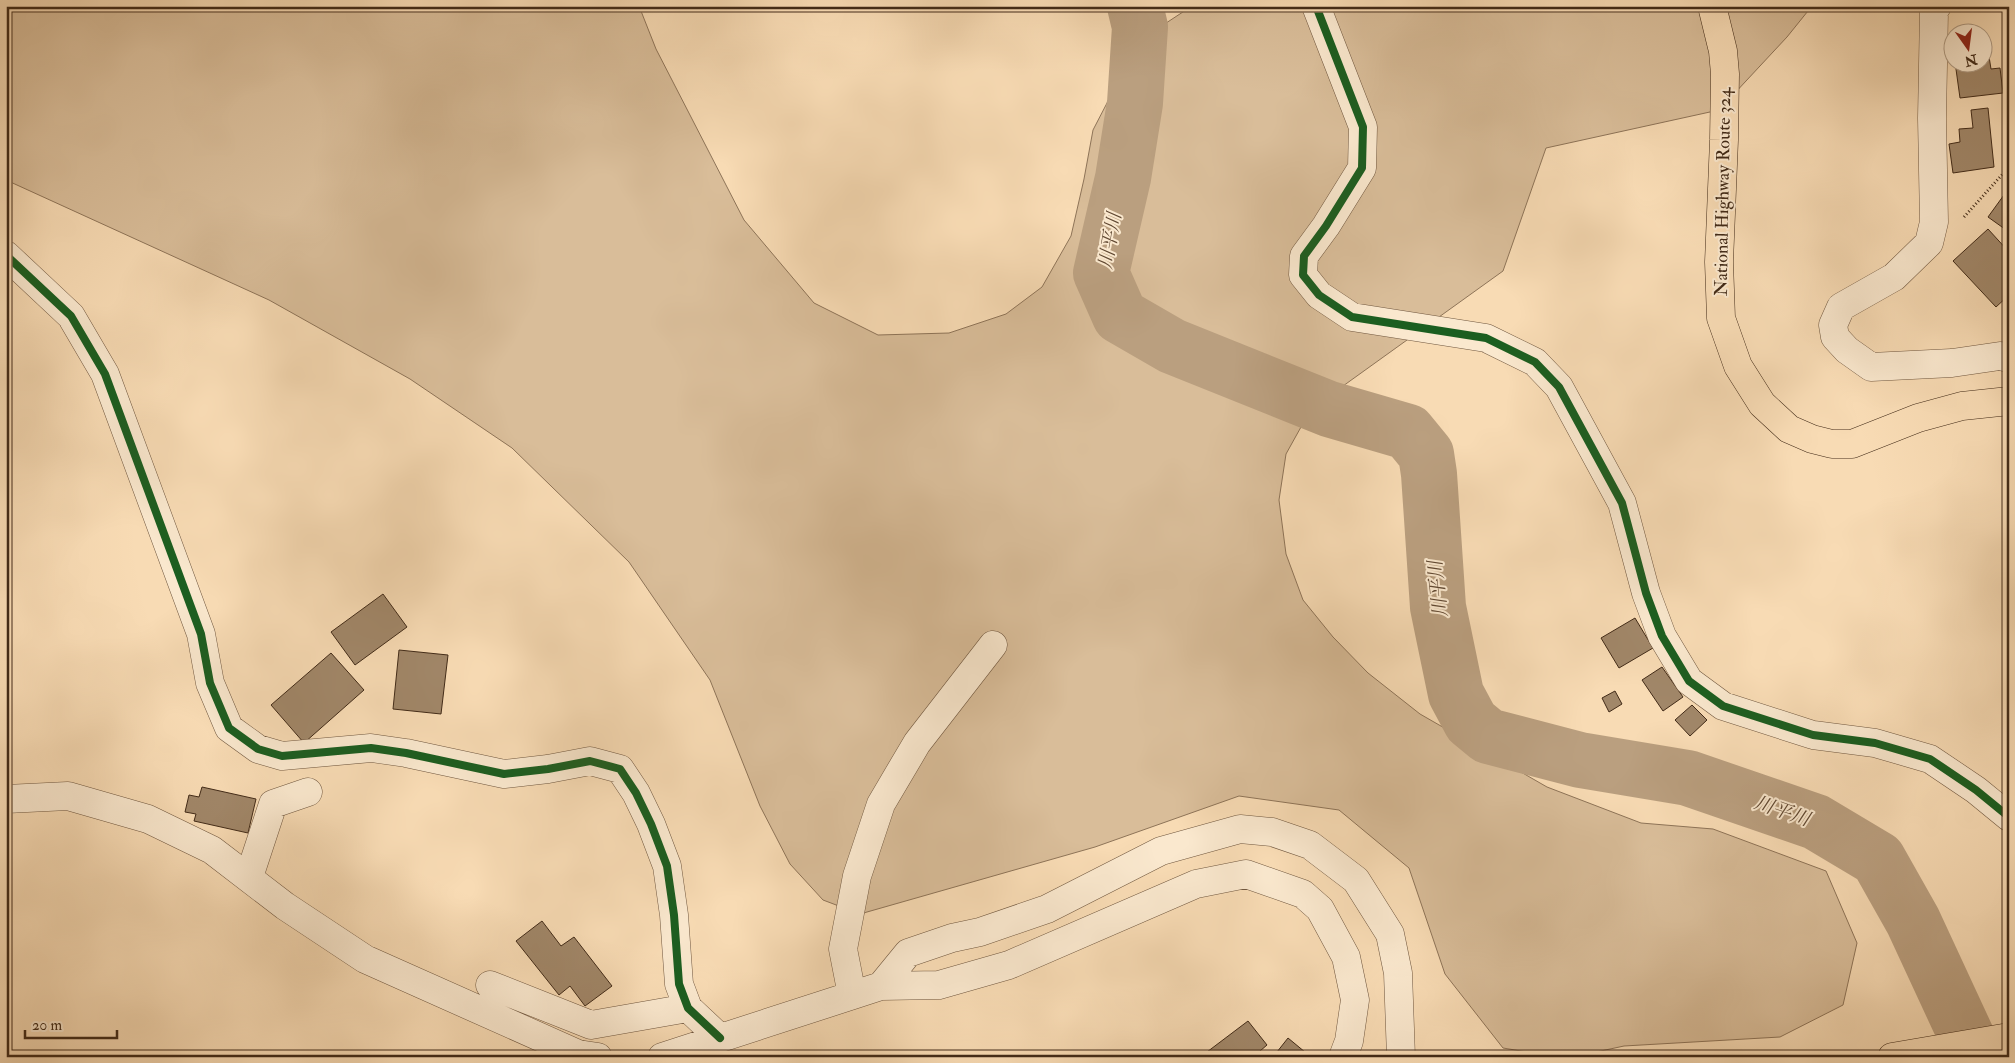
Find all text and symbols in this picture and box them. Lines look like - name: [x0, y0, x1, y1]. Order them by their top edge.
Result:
- north arrow: [1942, 22, 1992, 72]
- text: N: [1962, 50, 1980, 70]
- street label: National Highway Route 324: [1710, 86, 1736, 296]
- water label: 川平川: [1093, 209, 1127, 271]
- water label: 川平川: [1423, 557, 1453, 619]
- water label: 川平川: [1751, 790, 1815, 832]
- scale bar: [25, 1008, 118, 1040]
- text: 20 m: [32, 1016, 62, 1035]

